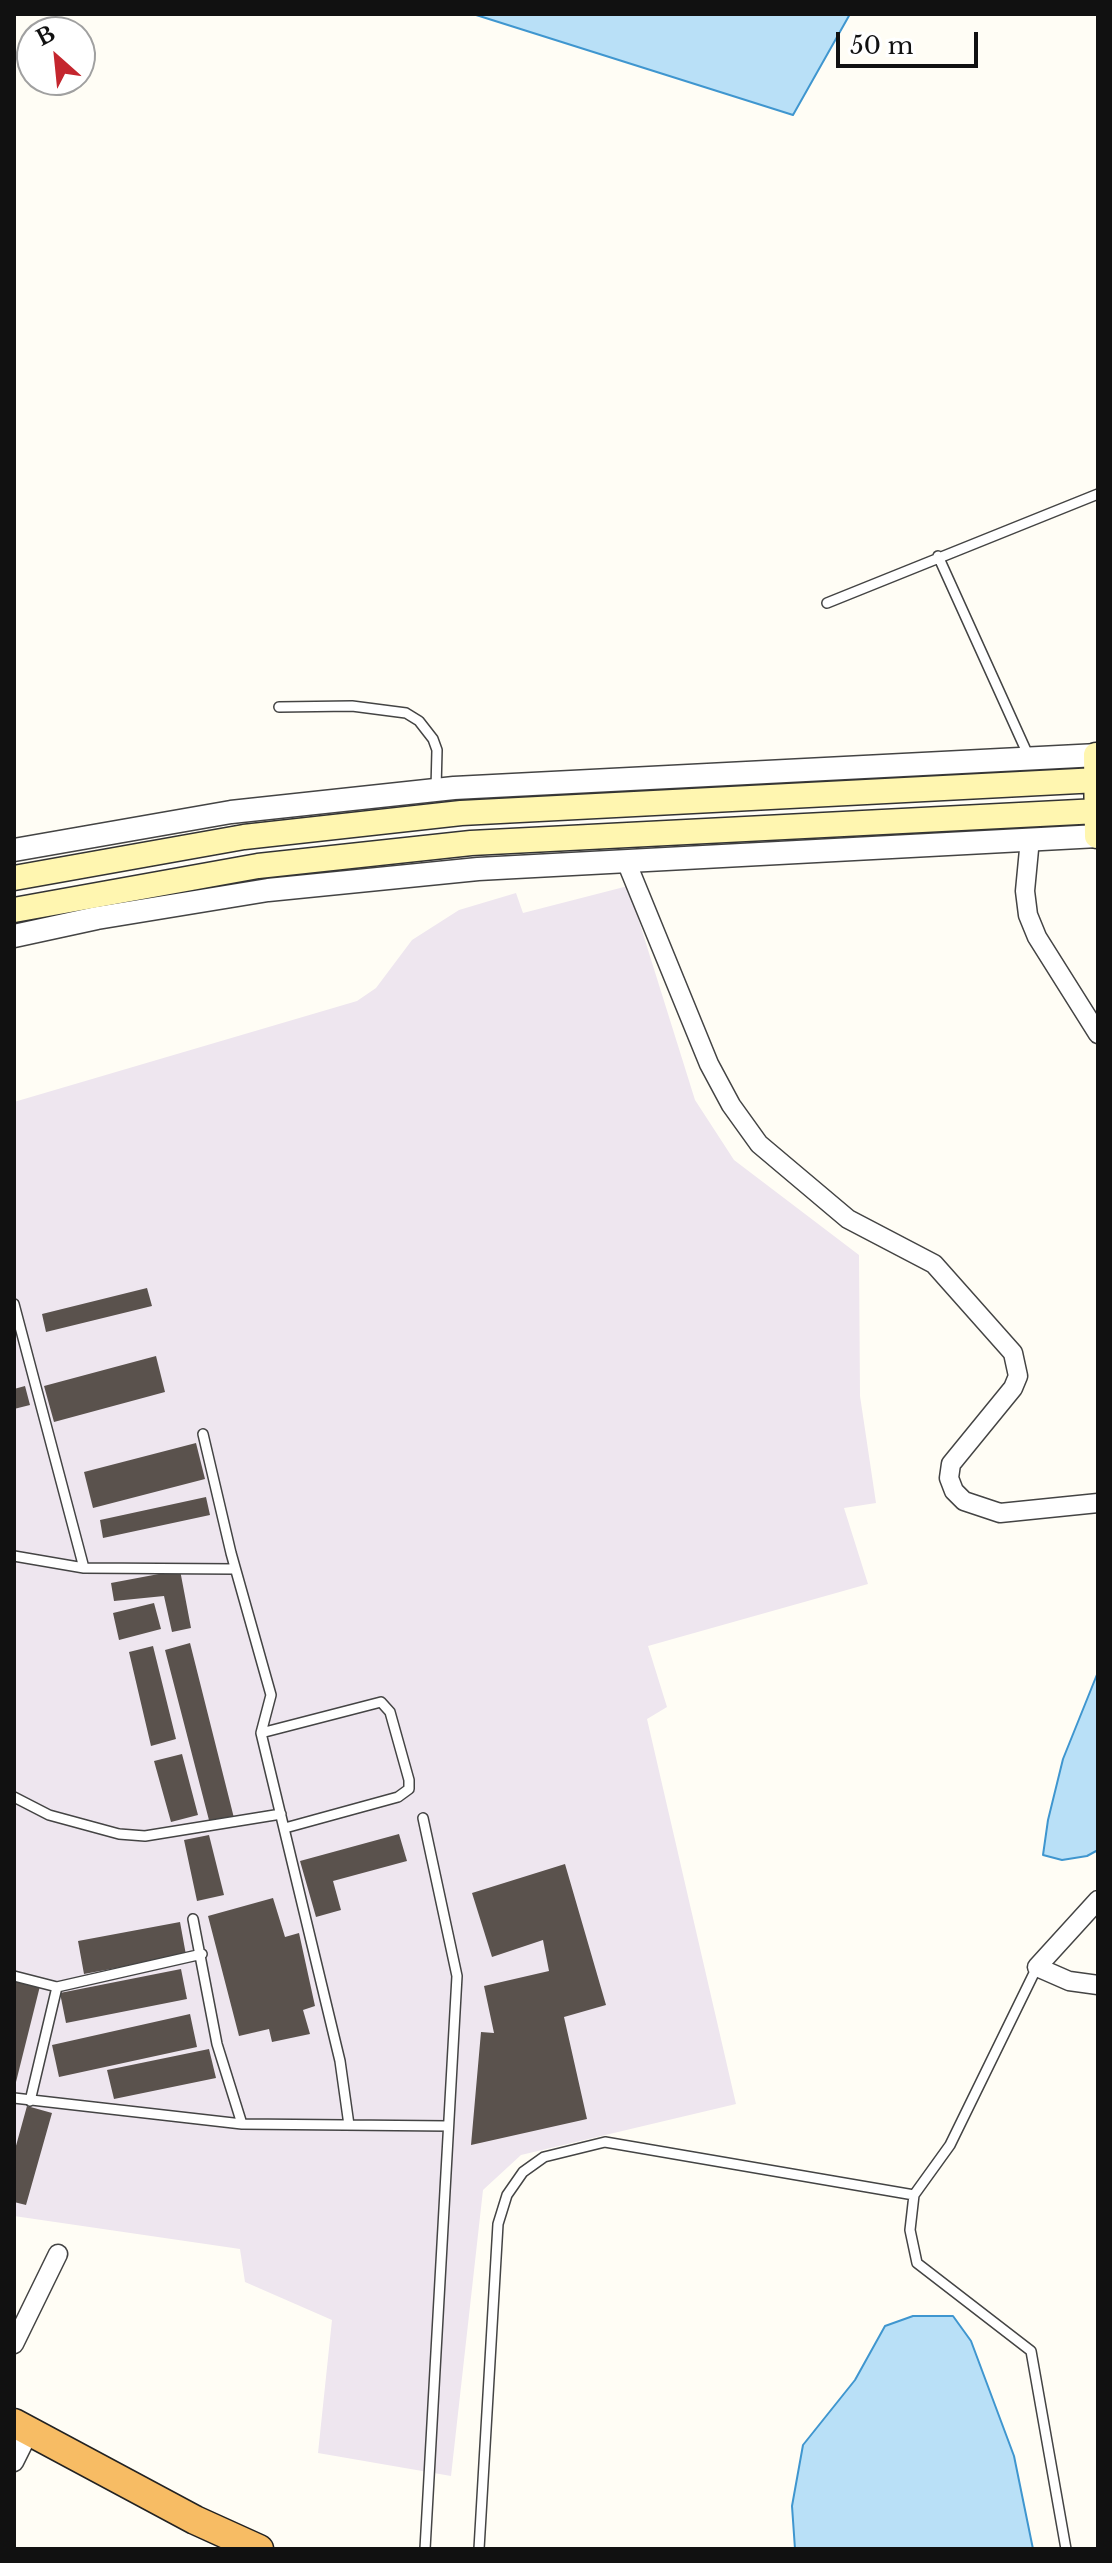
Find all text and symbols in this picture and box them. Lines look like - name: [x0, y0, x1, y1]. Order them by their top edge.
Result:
- north arrow: [16, 16, 96, 96]
- scale bar: [840, 16, 982, 66]
- text: B: [32, 20, 60, 52]
- text: 50 m: [850, 31, 913, 60]

